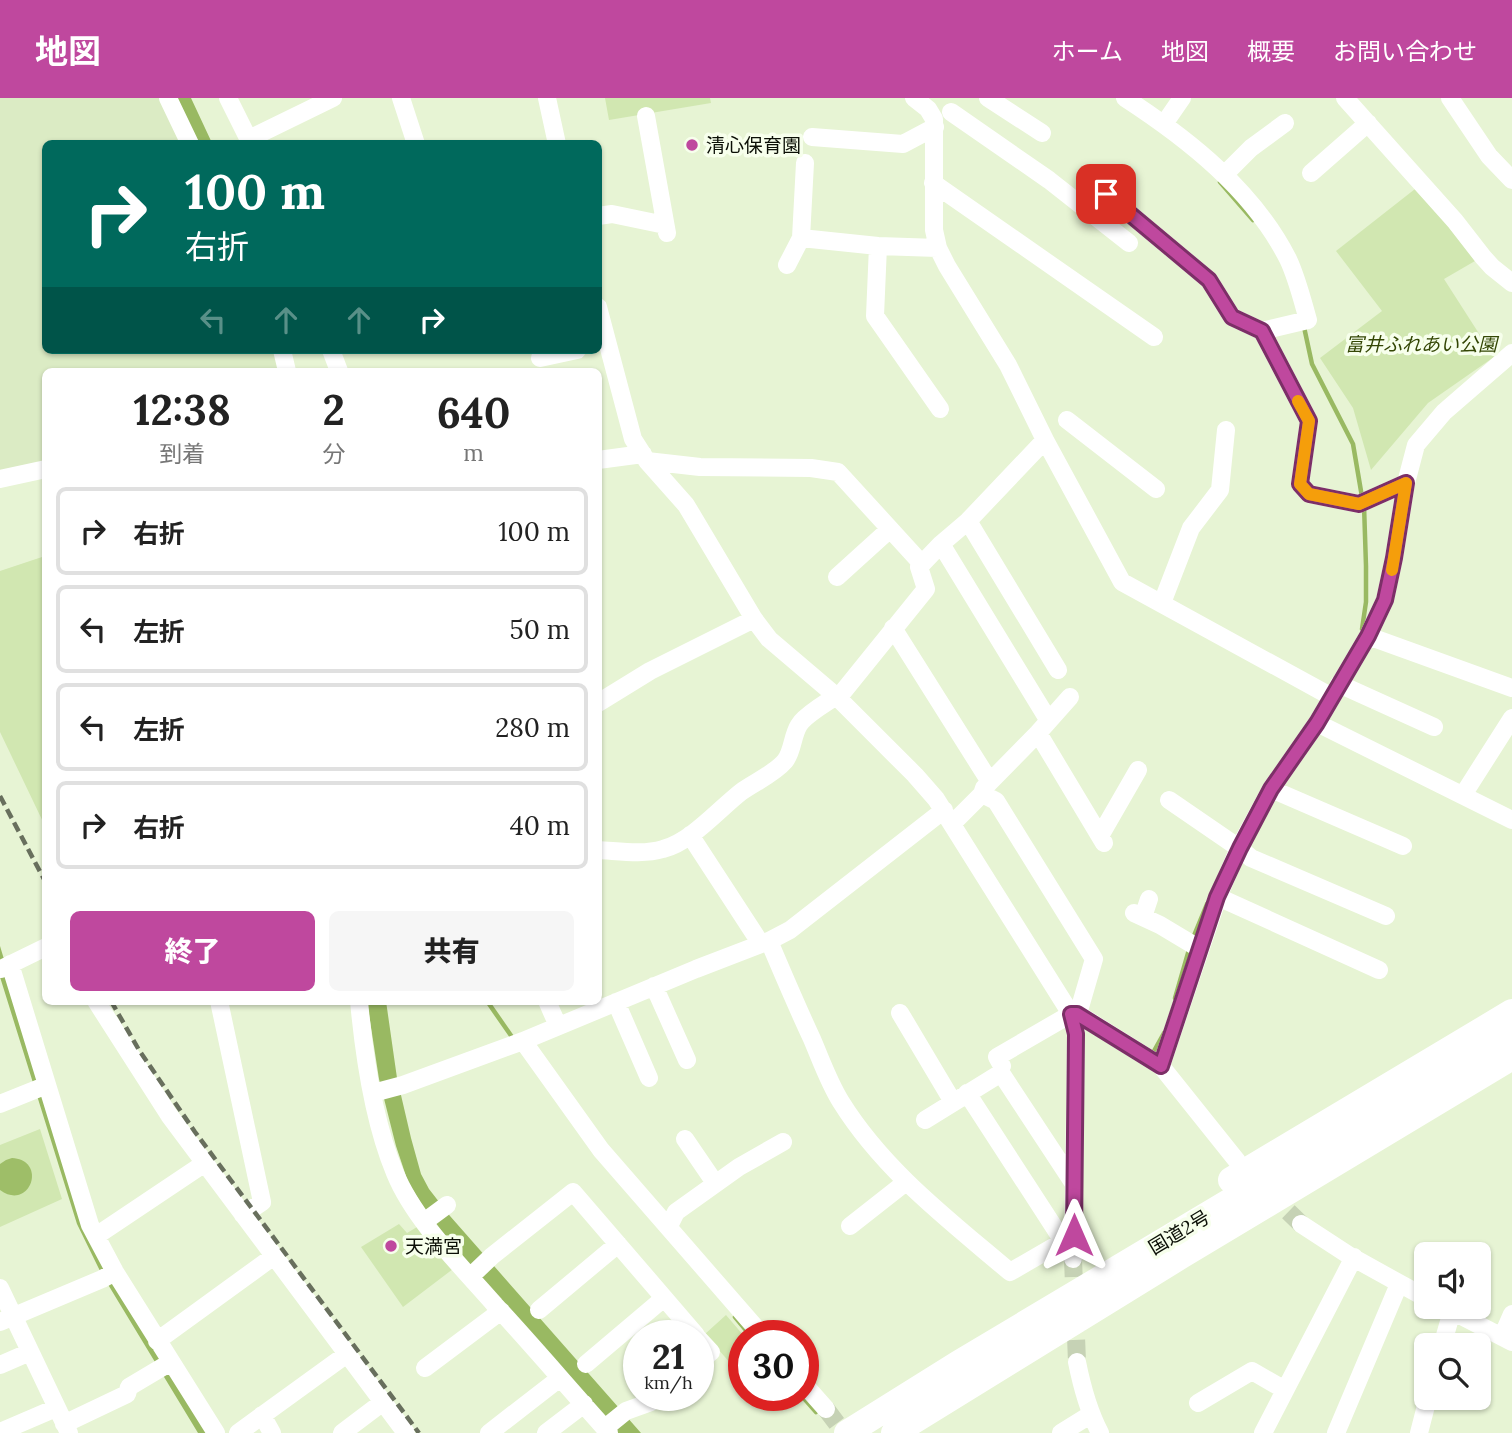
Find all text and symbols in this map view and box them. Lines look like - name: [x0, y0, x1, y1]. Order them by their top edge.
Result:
- text: 地図: [35, 30, 101, 72]
- text: ホーム: [1052, 36, 1123, 67]
- text: 地図: [1161, 36, 1209, 67]
- text: 概要: [1247, 36, 1295, 67]
- text: お問い合わせ: [1333, 36, 1477, 67]
- place label: 清心保育園: [706, 133, 801, 157]
- marker: 清心保育園: [684, 137, 700, 153]
- text: 100 m: [185, 160, 325, 222]
- pin: [1076, 164, 1136, 224]
- icon: right: [70, 168, 161, 259]
- icon: arrive: [1087, 175, 1125, 213]
- text: 右折: [185, 226, 249, 267]
- icon: left: [194, 301, 232, 339]
- icon: ahead: [267, 301, 305, 339]
- icon: ahead: [340, 301, 378, 339]
- icon: right: [413, 301, 451, 339]
- park label: 富井ふれあい公園: [1345, 332, 1500, 356]
- text: 12:38: [133, 383, 231, 437]
- text: 2: [323, 383, 345, 437]
- text: 640: [437, 386, 511, 440]
- text: m: [463, 438, 484, 467]
- text: 到着: [159, 439, 205, 468]
- text: 分: [322, 439, 345, 468]
- icon: right: [74, 512, 112, 550]
- text: 100 m: [498, 515, 570, 548]
- text: 右折: [133, 517, 185, 550]
- icon: left: [74, 610, 112, 648]
- text: 50 m: [510, 613, 570, 646]
- text: 左折: [133, 615, 185, 648]
- icon: left: [74, 708, 112, 746]
- text: 280 m: [495, 711, 570, 744]
- text: 左折: [133, 713, 185, 746]
- icon: right: [74, 806, 112, 844]
- text: 40 m: [510, 809, 570, 842]
- text: 右折: [133, 811, 185, 844]
- button: 終了: [70, 911, 315, 991]
- button: 共有: [329, 911, 574, 991]
- position arrow: [1037, 1198, 1111, 1272]
- street label: 国道2号: [1144, 1204, 1214, 1260]
- place label: 天満宮: [405, 1234, 462, 1258]
- marker: 天満宮: [383, 1238, 399, 1254]
- map controls: [1414, 1242, 1491, 1410]
- button: sound: [1414, 1242, 1491, 1319]
- speed limit sign: 30: [728, 1320, 819, 1411]
- button: search: [1414, 1333, 1491, 1410]
- text: 21: [652, 1334, 685, 1379]
- text: km/h: [644, 1371, 693, 1394]

